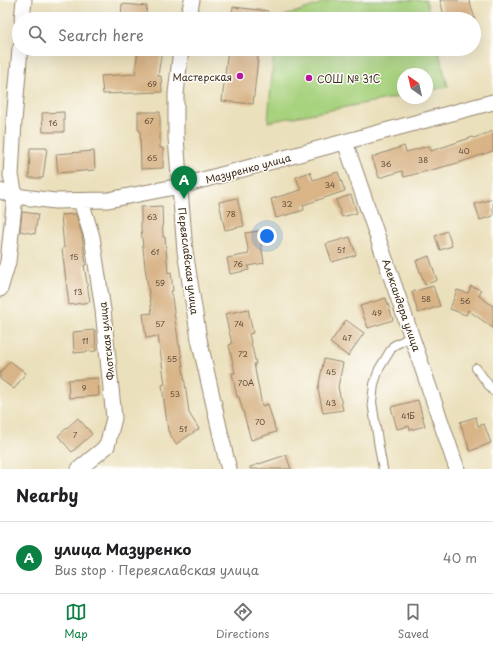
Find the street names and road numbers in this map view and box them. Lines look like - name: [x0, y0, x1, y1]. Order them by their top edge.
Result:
- street label: Мазуренко улица: [204, 149, 293, 187]
- street label: Переяславская улица: [175, 207, 203, 316]
- street label: Александера улица: [378, 257, 425, 354]
- street label: Флотская улица: [94, 300, 118, 381]

